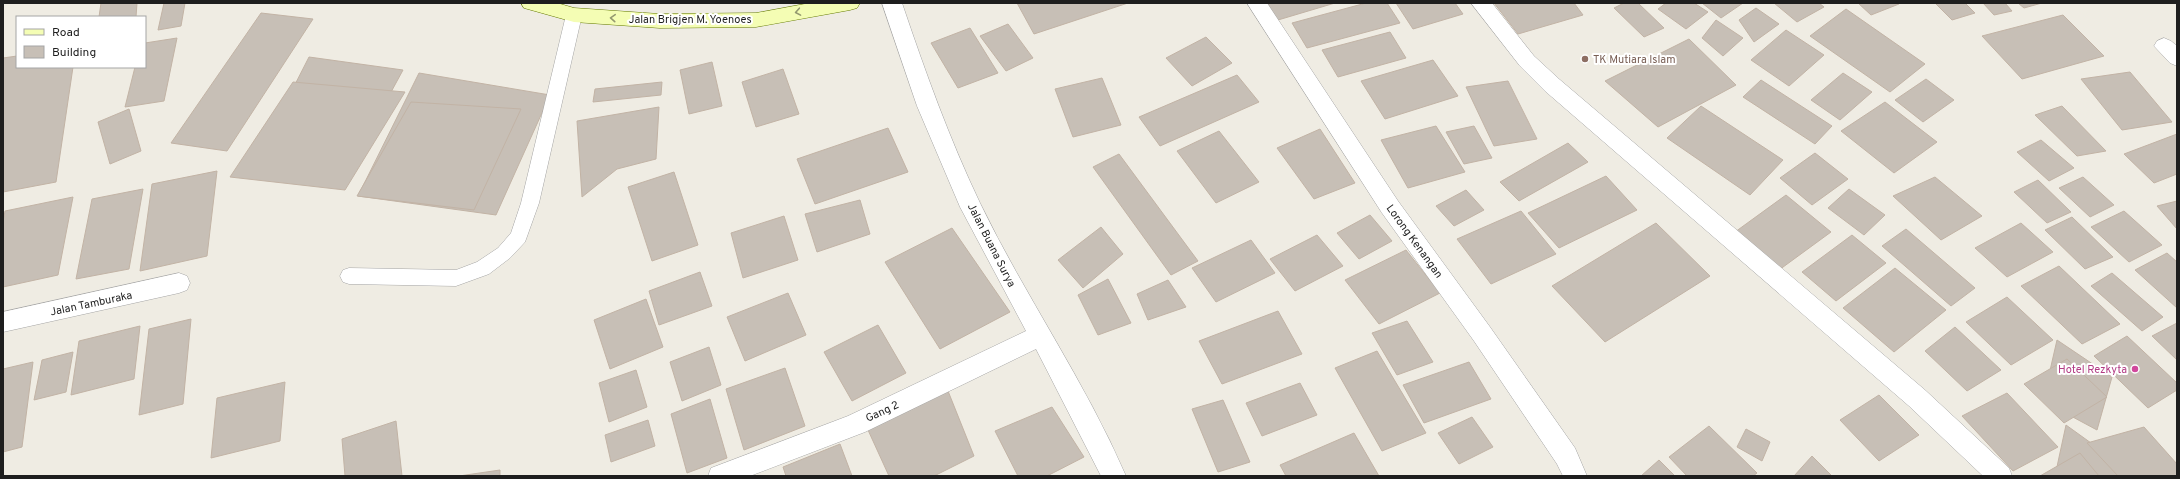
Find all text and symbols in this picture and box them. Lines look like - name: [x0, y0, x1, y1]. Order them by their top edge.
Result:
- one-way arrow: [795, 8, 801, 16]
- one-way arrow: [610, 13, 616, 22]
- street label: Jalan Brigjen M. Yoenoes: [628, 13, 752, 27]
- legend: [16, 16, 146, 68]
- text: Road: [52, 25, 80, 41]
- text: Building: [52, 45, 96, 61]
- place label: TK Mutiara Islam: [1593, 53, 1676, 67]
- marker: TK Mutiara Islam: [1580, 54, 1590, 64]
- street label: Jalan Buana Surya: [964, 201, 1018, 290]
- street label: Lorong Kenangan: [1383, 202, 1446, 281]
- street label: Jalan Tamburaka: [49, 288, 134, 320]
- place label: Hotel Rezkyta: [2058, 363, 2127, 377]
- marker: Hotel Rezkyta: [2130, 364, 2140, 374]
- street label: Gang 2: [863, 398, 901, 426]

